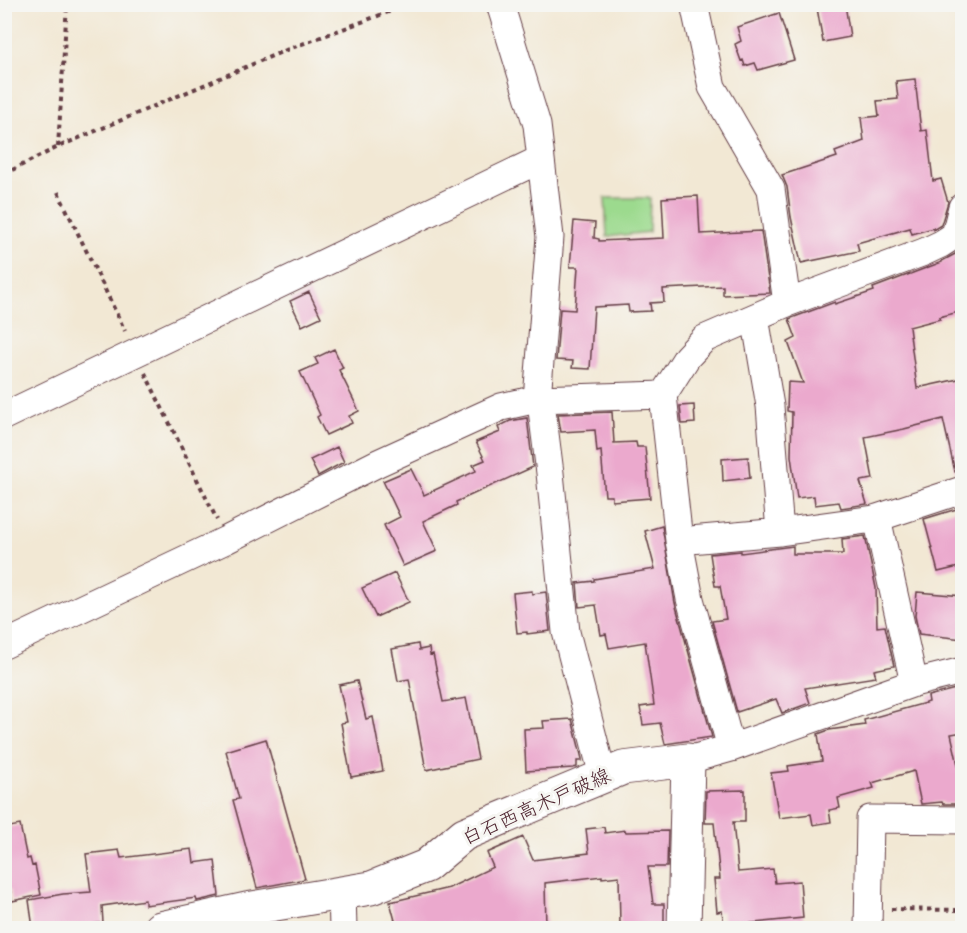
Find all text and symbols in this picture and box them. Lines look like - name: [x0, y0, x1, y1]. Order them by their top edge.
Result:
- street label: 白石西高木戸破線: [457, 761, 616, 855]

